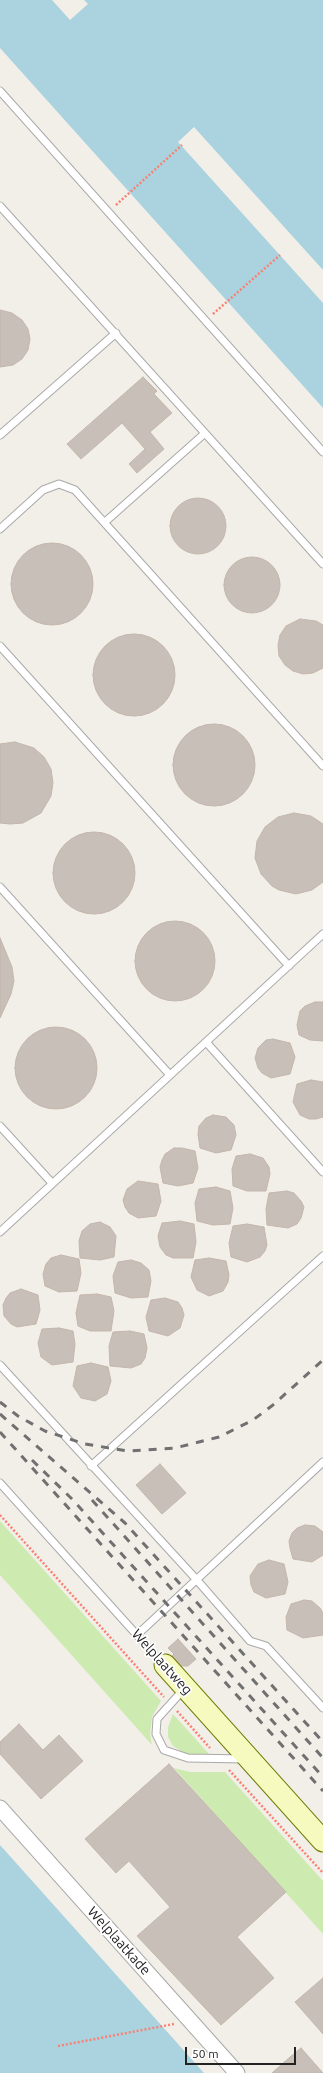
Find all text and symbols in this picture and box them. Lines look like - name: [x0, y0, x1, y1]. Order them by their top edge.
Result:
- street label: Welplaatweg: [128, 1626, 196, 1698]
- street label: Welplaatkade: [84, 1903, 154, 1979]
- scale bar: [187, 2039, 298, 2065]
- text: 50 m: [192, 2047, 219, 2060]

